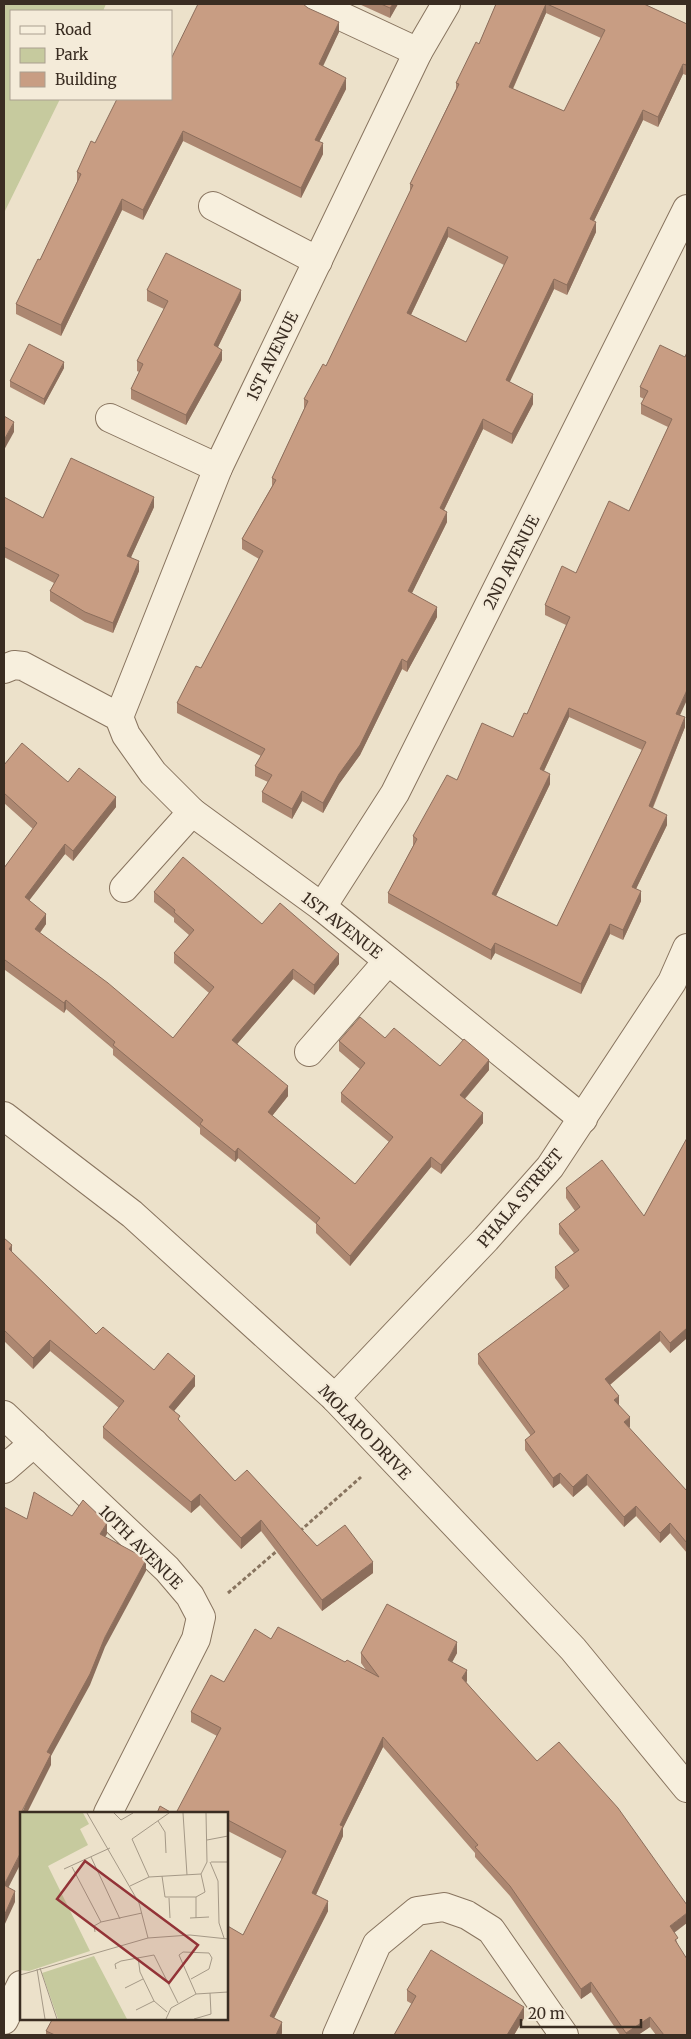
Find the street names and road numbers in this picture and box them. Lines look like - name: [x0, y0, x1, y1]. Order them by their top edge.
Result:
- street label: 1ST AVENUE: [242, 307, 303, 404]
- street label: 2ND AVENUE: [479, 511, 544, 612]
- street label: 1ST AVENUE: [298, 887, 387, 963]
- street label: PHALA STREET: [473, 1145, 567, 1251]
- street label: MOLAPO DRIVE: [315, 1380, 416, 1484]
- street label: 10TH AVENUE: [95, 1501, 188, 1594]

